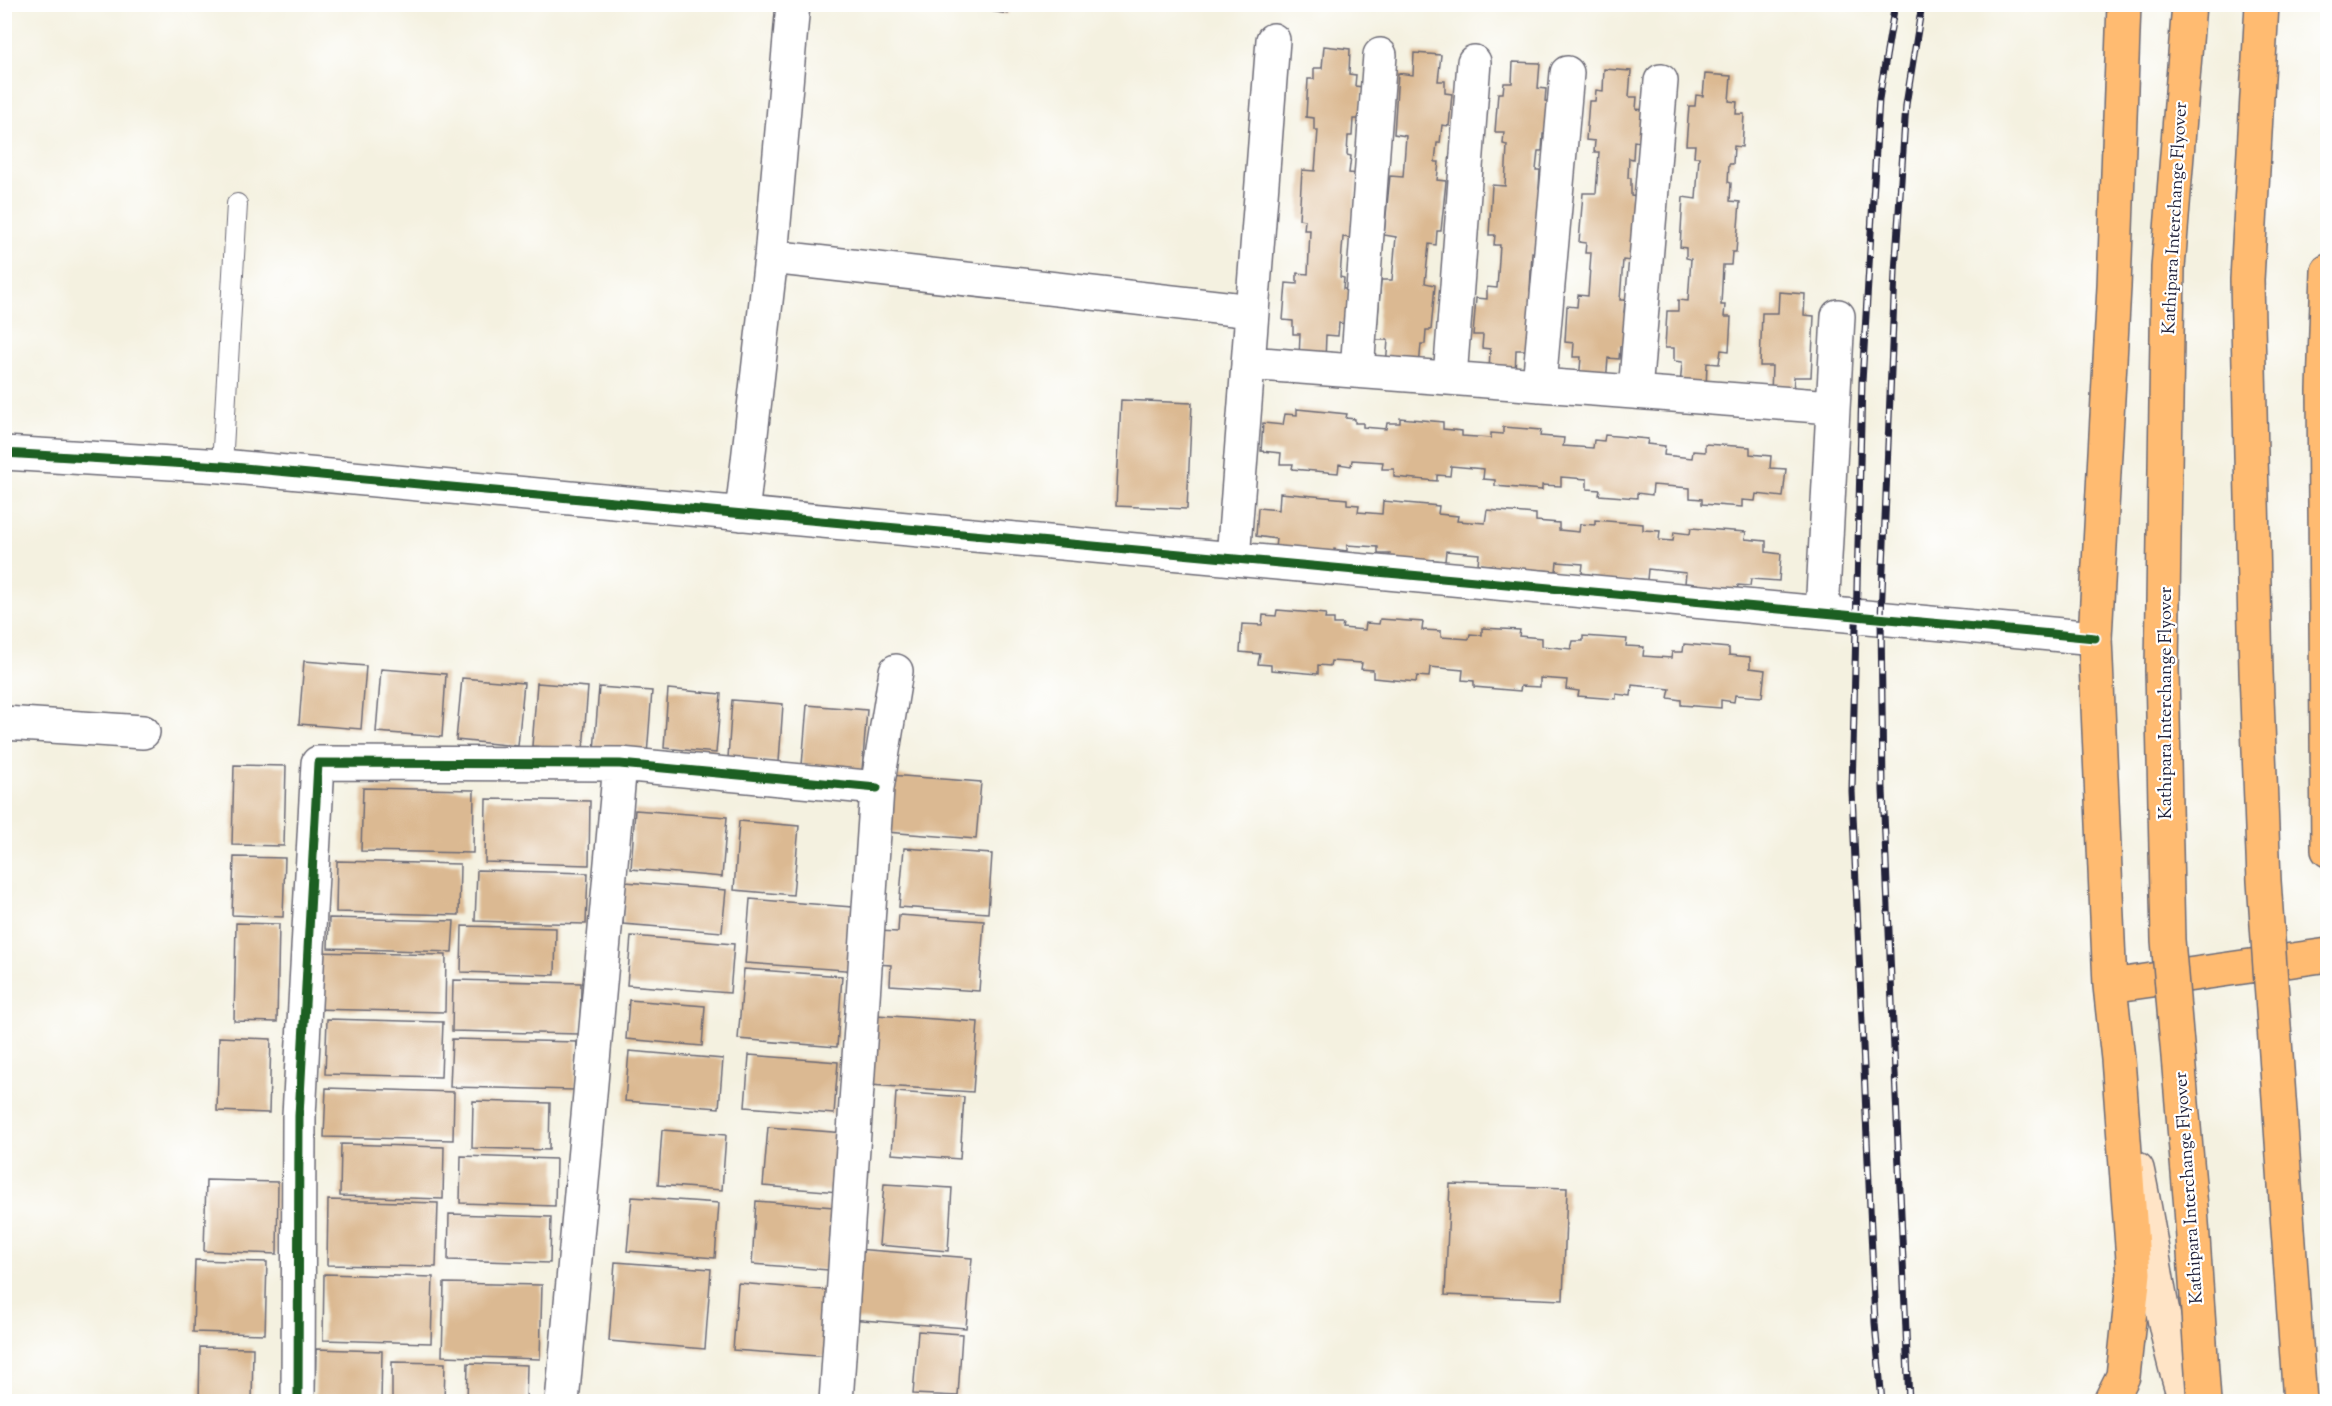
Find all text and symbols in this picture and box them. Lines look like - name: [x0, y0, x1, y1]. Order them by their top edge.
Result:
- street label: Kathipara Interchange Flyover: [2157, 101, 2195, 335]
- street label: Kathipara Interchange Flyover: [2154, 586, 2180, 819]
- street label: Kathipara Interchange Flyover: [2169, 1071, 2211, 1305]

